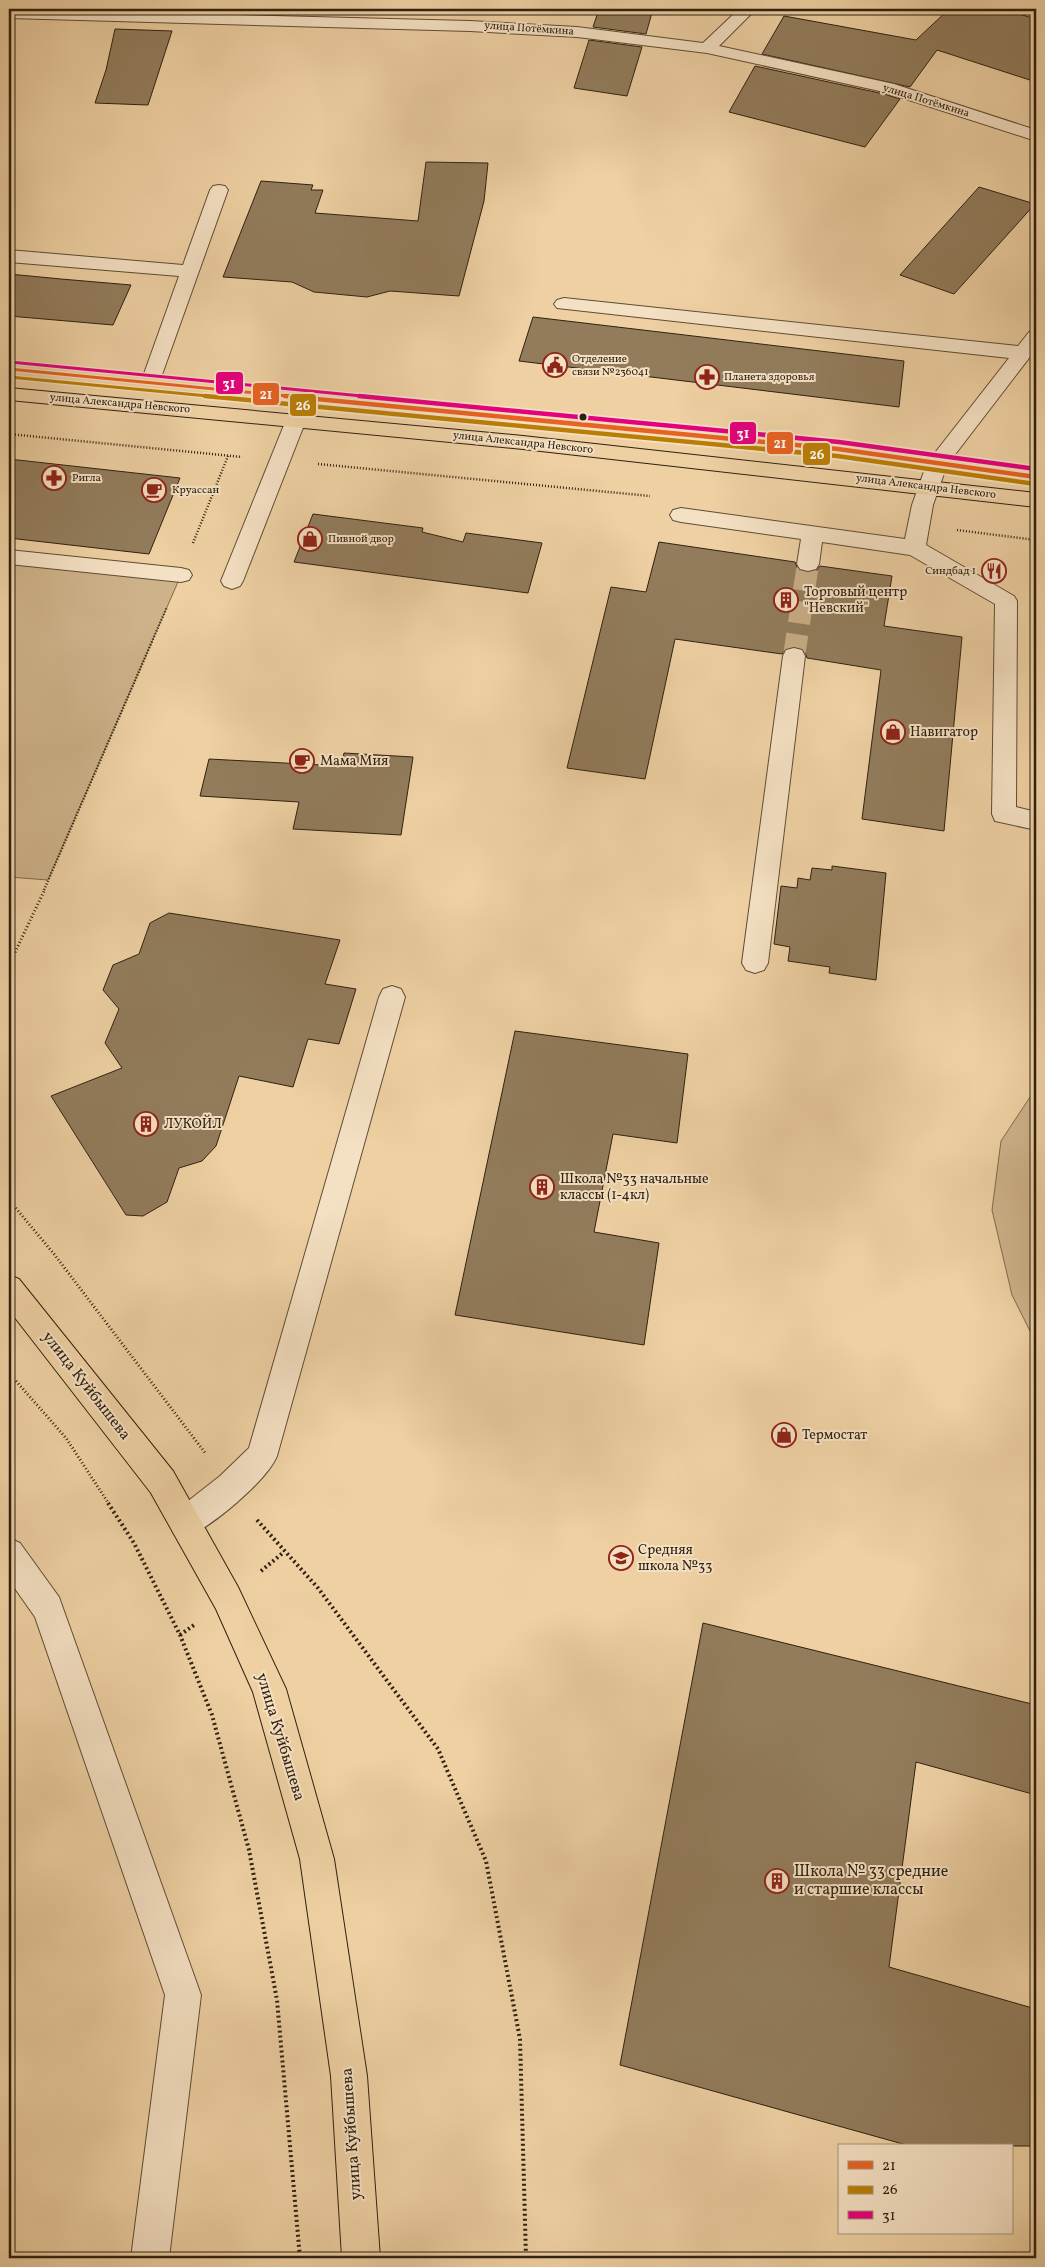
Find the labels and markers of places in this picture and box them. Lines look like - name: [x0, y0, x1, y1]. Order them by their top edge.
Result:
- public building icon: Отделение связи №236041: [542, 352, 568, 378]
- place label: Отделение связи №236041: [572, 352, 649, 380]
- pharmacy icon: Планета здоровья: [694, 364, 720, 390]
- place label: Планета здоровья: [724, 370, 815, 385]
- unlabelled marker: [578, 412, 588, 422]
- pharmacy icon: Ригла: [41, 465, 67, 491]
- place label: Ригла: [72, 471, 102, 486]
- cafe icon: Круассан: [141, 477, 167, 503]
- place label: Круассан: [172, 483, 219, 498]
- shop icon: Пивной двор: [297, 526, 323, 552]
- place label: Пивной двор: [328, 532, 394, 547]
- restaurant icon: Синдбад 1: [981, 558, 1007, 584]
- place label: Синдбад 1: [925, 564, 976, 579]
- place label: Торговый центр "Невский": [804, 583, 907, 618]
- building icon: Торговый центр "Невский": [773, 587, 799, 613]
- shop icon: Навигатор: [880, 719, 906, 745]
- place label: Навигатор: [910, 723, 978, 742]
- cafe icon: Мама Мия: [289, 748, 315, 774]
- place label: Мама Мия: [320, 752, 388, 771]
- building icon: ЛУКОЙЛ: [133, 1111, 159, 1137]
- place label: ЛУКОЙЛ: [164, 1114, 222, 1134]
- place label: Школа №33 начальные классы (1-4кл): [560, 1170, 709, 1205]
- building icon: Школа №33 начальные классы (1-4кл): [529, 1174, 555, 1200]
- shop icon: Термостат: [771, 1422, 797, 1448]
- place label: Термостат: [802, 1426, 867, 1445]
- place label: Средняя школа №33: [638, 1541, 712, 1576]
- school or university icon: Средняя школа №33: [608, 1545, 634, 1571]
- place label: Школа № 33 средние и старшие классы: [794, 1861, 948, 1901]
- building icon: Школа № 33 средние и старшие классы: [764, 1868, 790, 1894]

